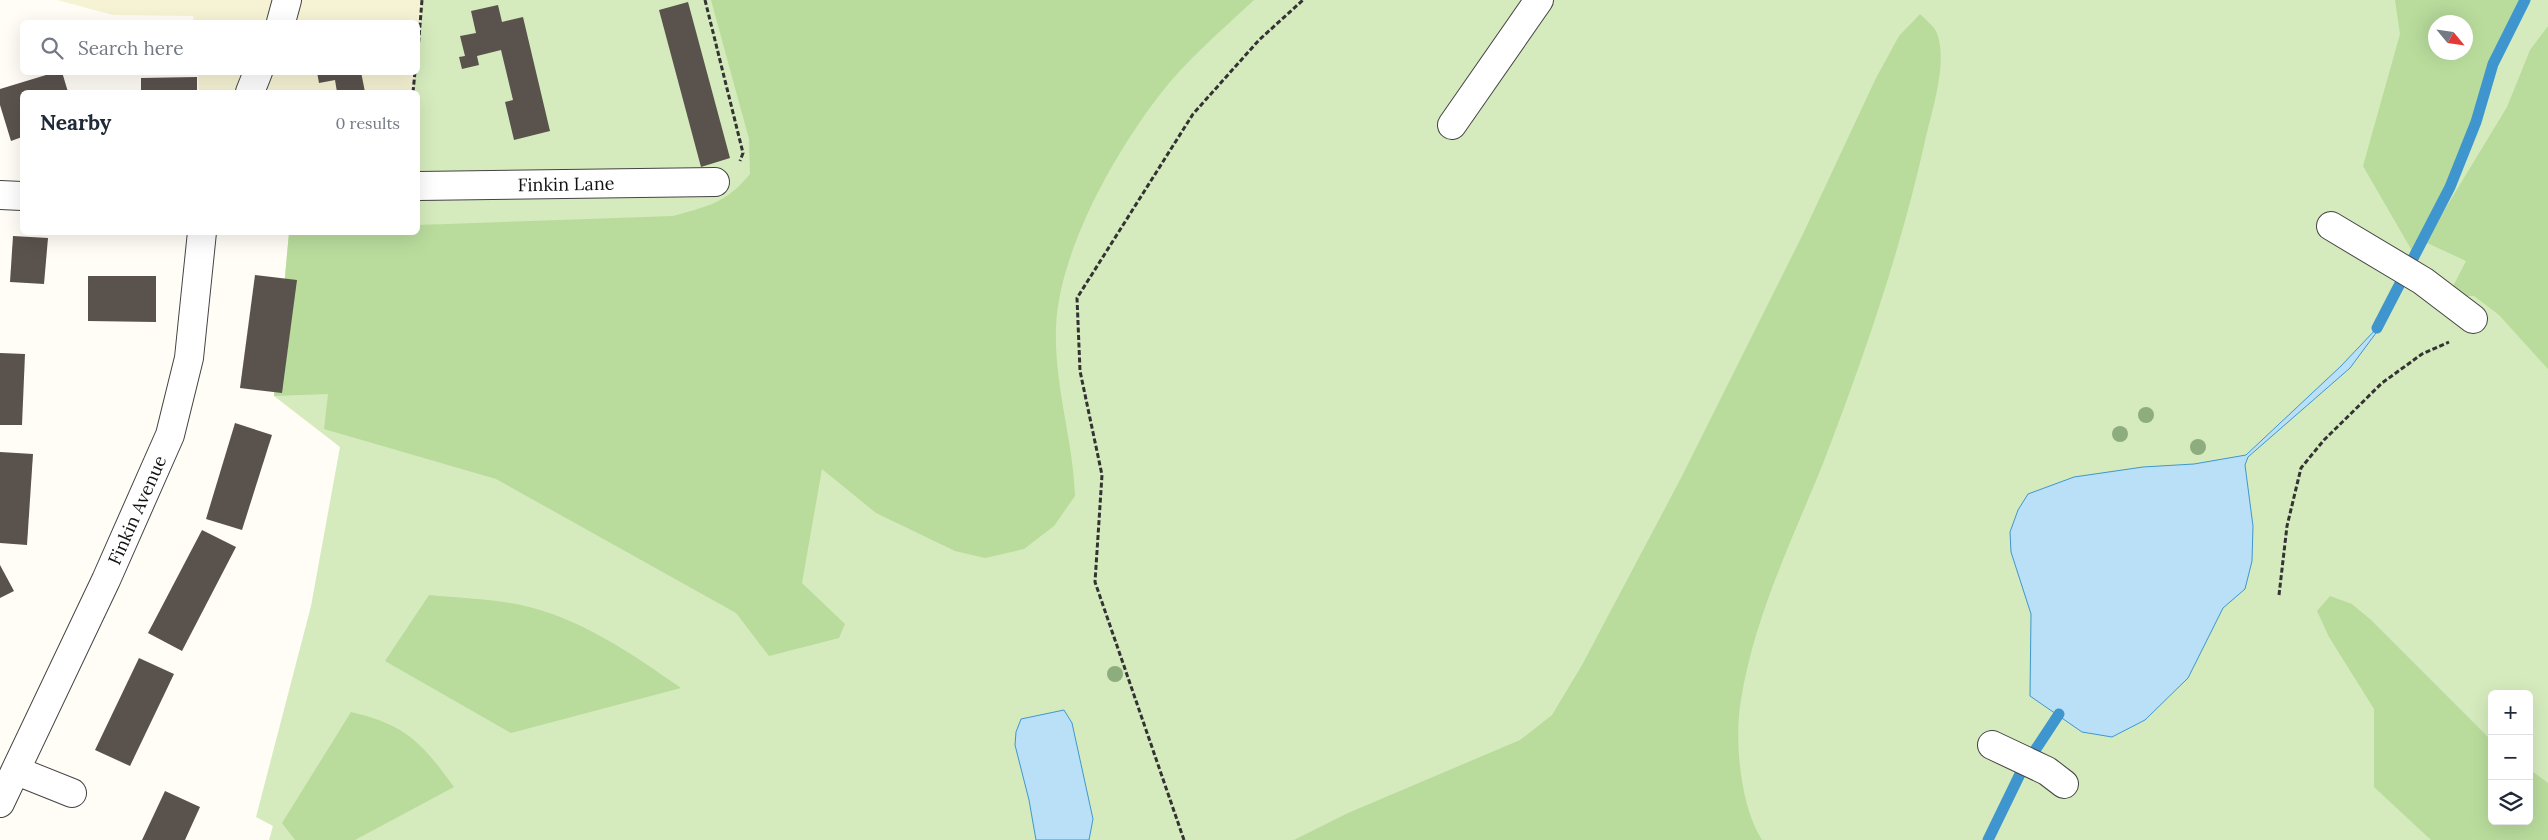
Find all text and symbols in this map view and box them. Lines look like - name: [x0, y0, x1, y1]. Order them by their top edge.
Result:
- north arrow: [2428, 15, 2473, 60]
- search box: [20, 20, 420, 75]
- icon: search: [38, 34, 66, 62]
- text: Search here: [78, 36, 184, 60]
- text: Nearby: [40, 109, 111, 136]
- text: 0 results: [335, 113, 400, 133]
- street label: Finkin Lane: [517, 172, 615, 196]
- street label: Finkin Avenue: [103, 452, 171, 568]
- map controls: [2488, 690, 2533, 825]
- button: +: [2488, 690, 2533, 735]
- button: −: [2488, 735, 2533, 780]
- button: layers: [2488, 780, 2533, 825]

